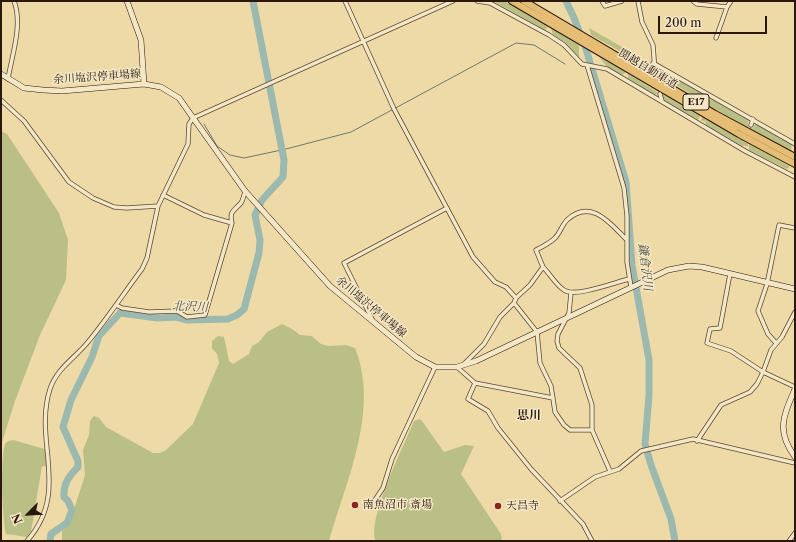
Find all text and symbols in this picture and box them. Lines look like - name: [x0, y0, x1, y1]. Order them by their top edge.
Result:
- scale bar: [660, 8, 769, 34]
- text: 200 m: [665, 15, 702, 30]
- street label: 関越自動車道: [616, 46, 680, 92]
- street label: 余川塩沢停車場線: [53, 67, 141, 87]
- road number: E17: [683, 94, 709, 110]
- water label: 鎌倉沢川: [635, 242, 655, 292]
- street label: 余川塩沢停車場線: [333, 274, 409, 340]
- water label: 北沢川: [172, 299, 208, 315]
- district label: 思川: [517, 409, 541, 423]
- north arrow: [8, 494, 48, 534]
- place label: 南魚沼市 斎場: [363, 498, 432, 512]
- place label: 天昌寺: [506, 499, 539, 513]
- marker: 南魚沼市 斎場: [350, 500, 360, 510]
- marker: 天昌寺: [493, 501, 503, 511]
- text: N: [9, 512, 25, 526]

